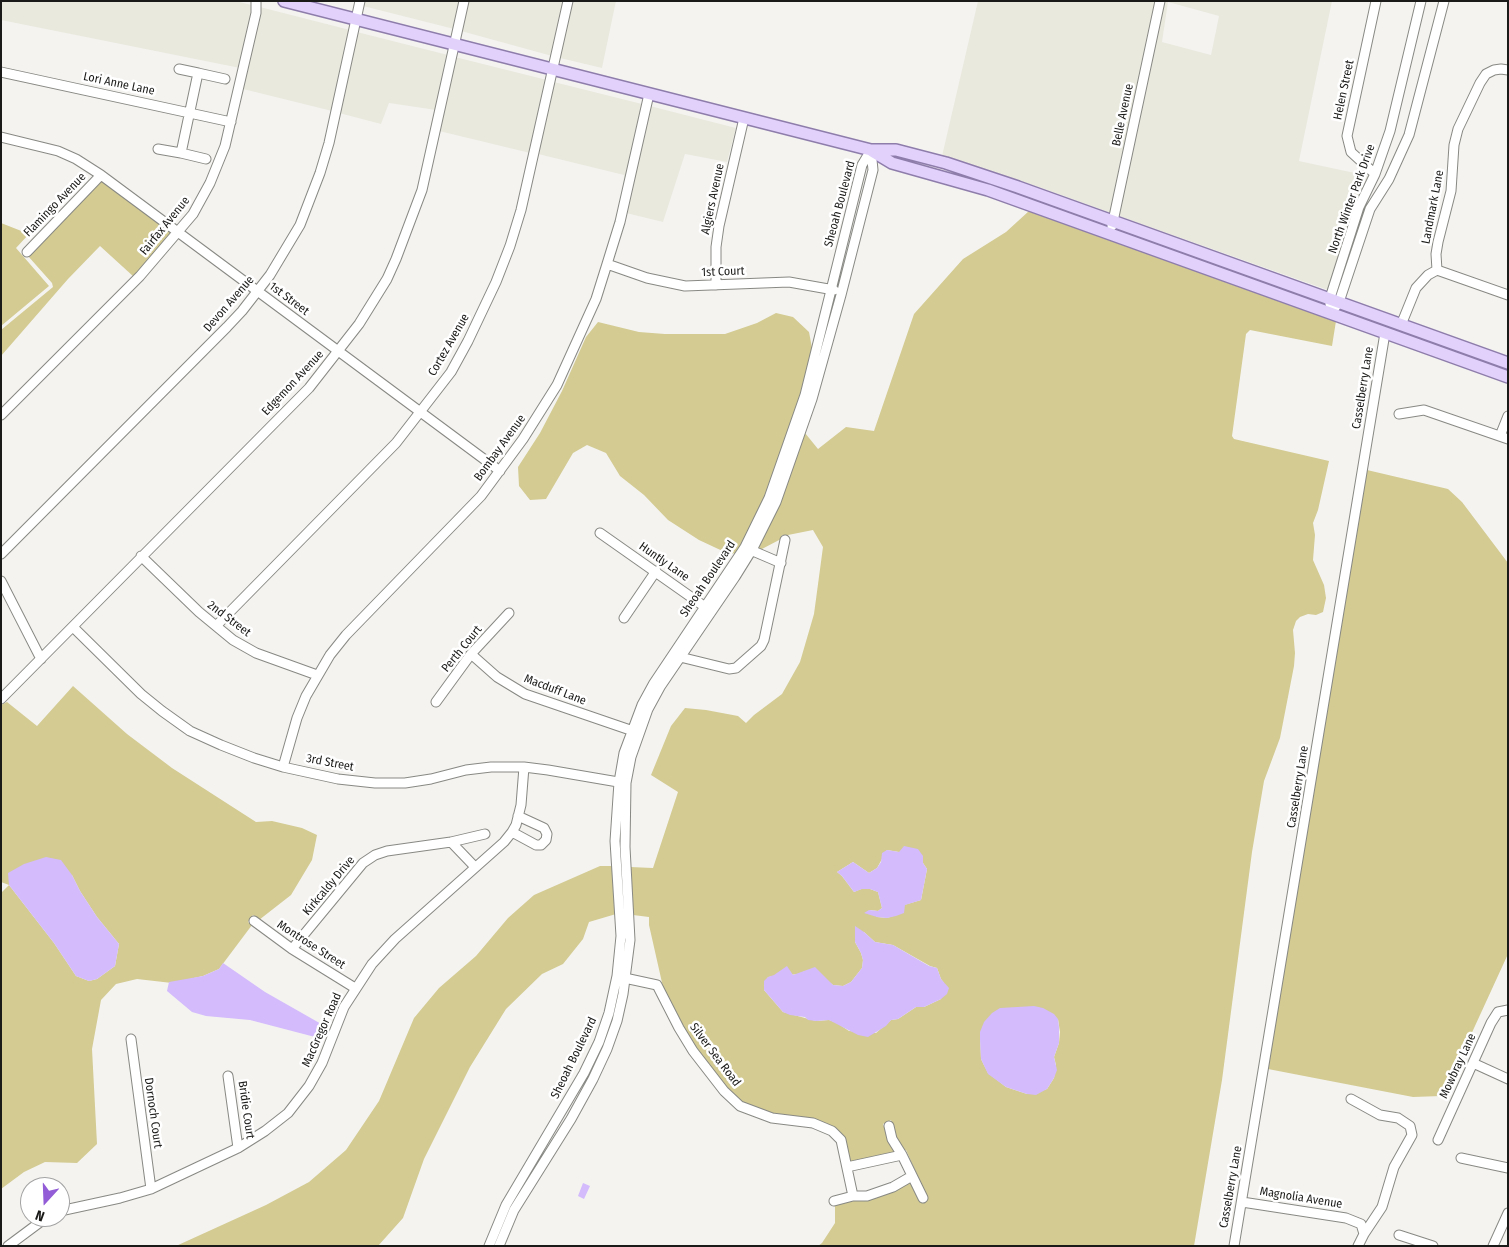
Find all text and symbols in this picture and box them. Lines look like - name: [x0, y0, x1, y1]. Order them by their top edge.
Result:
- street label: Helen Street: [1331, 59, 1357, 121]
- street label: Lori Anne Lane: [82, 69, 156, 99]
- street label: Belle Avenue: [1109, 82, 1137, 148]
- street label: North Winter Park Drive: [1325, 142, 1379, 256]
- street label: Sheoah Boulevard: [822, 159, 858, 249]
- street label: Algiers Avenue: [698, 162, 728, 236]
- street label: Landmark Lane: [1419, 169, 1447, 245]
- street label: Flamingo Avenue: [21, 170, 89, 240]
- street label: Fairfax Avenue: [137, 194, 193, 258]
- street label: 1st Court: [701, 264, 745, 280]
- street label: Devon Avenue: [201, 273, 257, 335]
- street label: 1st Street: [266, 279, 312, 319]
- street label: Cortez Avenue: [425, 311, 473, 379]
- street label: Casselberry Lane: [1349, 346, 1377, 430]
- street label: Edgemon Avenue: [259, 347, 327, 419]
- street label: Bombay Avenue: [471, 412, 529, 484]
- street label: Sheoah Boulevard: [677, 538, 739, 620]
- street label: Huntly Lane: [636, 539, 692, 585]
- street label: 2nd Street: [205, 598, 253, 640]
- street label: Perth Court: [439, 623, 485, 675]
- street label: Macduff Lane: [522, 672, 588, 708]
- street label: Casselberry Lane: [1284, 745, 1312, 829]
- street label: 3rd Street: [305, 751, 355, 775]
- street label: Kirkcaldy Drive: [300, 853, 358, 919]
- street label: Montrose Street: [274, 918, 348, 972]
- street label: MacGregor Road: [299, 991, 345, 1069]
- street label: Sheoah Boulevard: [548, 1015, 600, 1101]
- street label: Silver Sea Road: [687, 1020, 743, 1090]
- street label: Mowbray Lane: [1437, 1031, 1479, 1101]
- street label: Dornoch Court: [141, 1077, 165, 1149]
- street label: Bridie Court: [235, 1080, 257, 1140]
- street label: Casselberry Lane: [1217, 1145, 1245, 1229]
- north arrow: [20, 1177, 70, 1227]
- street label: Magnolia Avenue: [1259, 1184, 1343, 1212]
- text: N: [33, 1206, 47, 1225]

